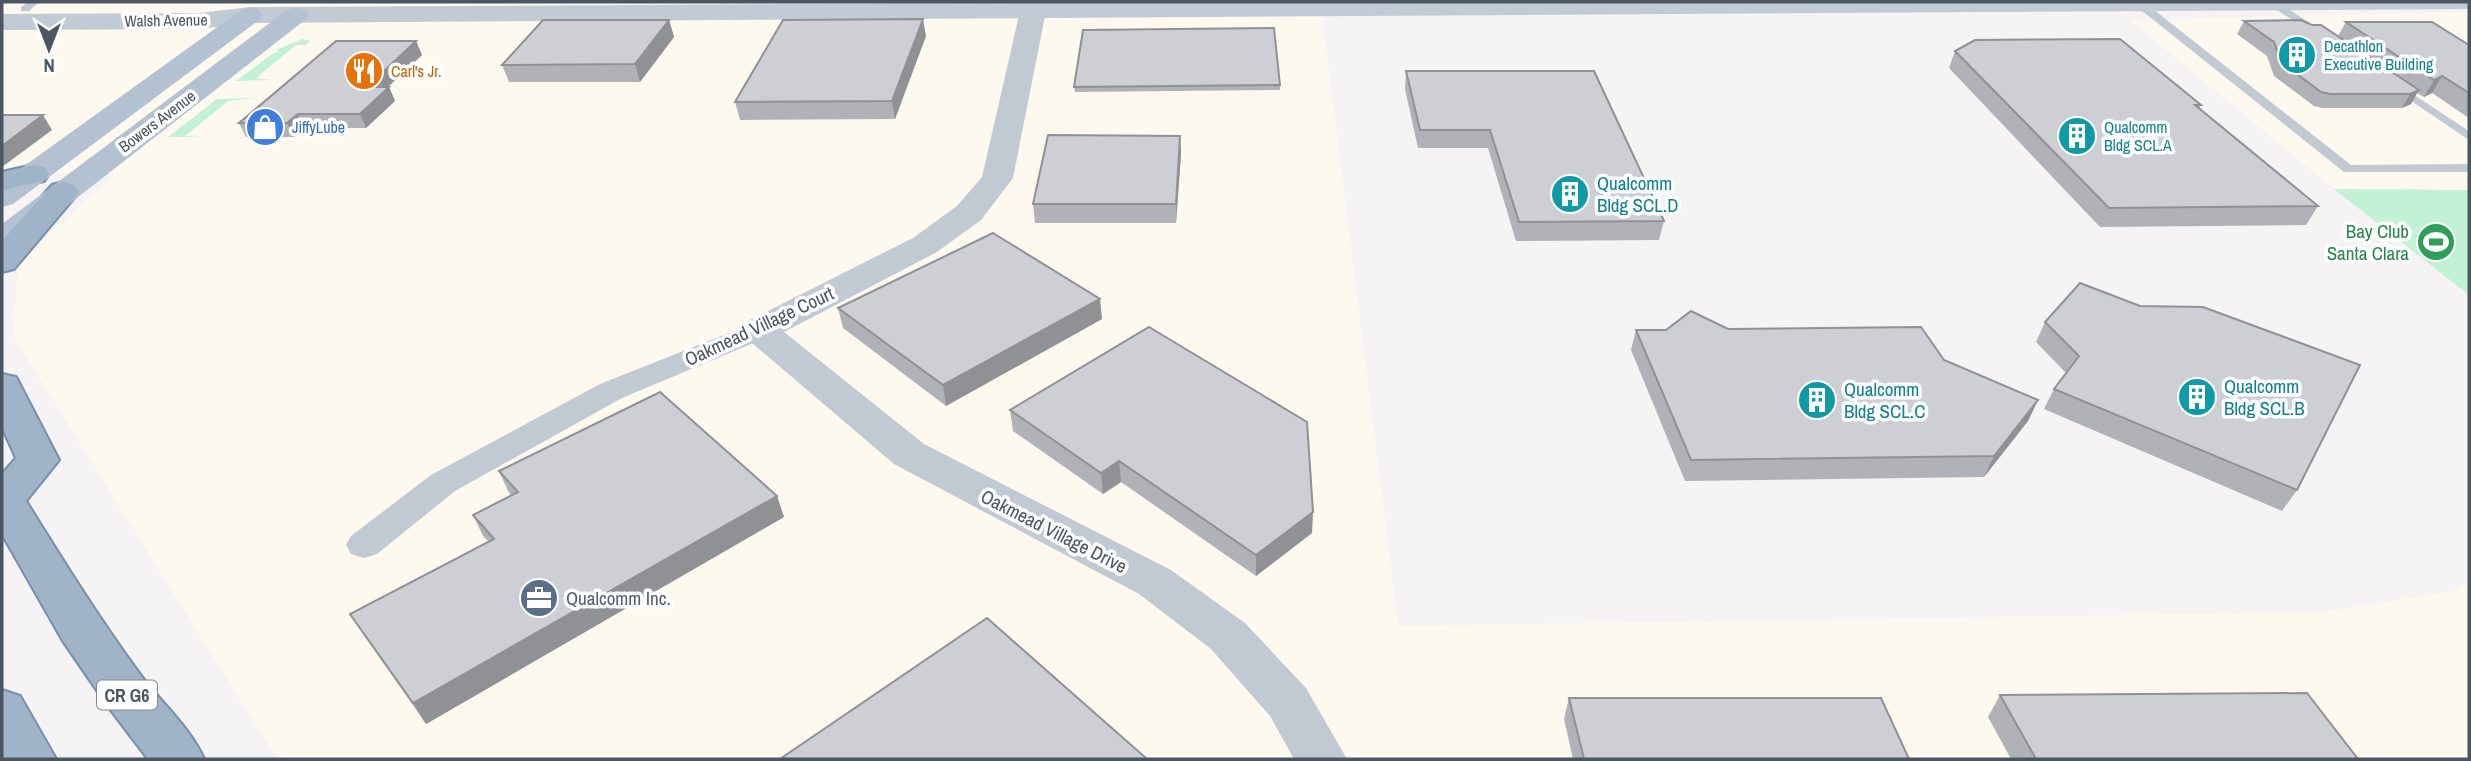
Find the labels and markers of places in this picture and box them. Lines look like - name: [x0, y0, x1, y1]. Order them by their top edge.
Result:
- building icon: Decathlon Executive Building: [2276, 34, 2318, 76]
- place label: Decathlon Executive Building: [2324, 35, 2434, 75]
- restaurant icon: Carl's Jr.: [343, 50, 385, 92]
- place label: Carl's Jr.: [391, 60, 442, 82]
- shop icon: JiffyLube: [244, 106, 286, 148]
- building icon: Qualcomm Bldg SCL.A: [2056, 115, 2098, 157]
- place label: JiffyLube: [292, 116, 345, 138]
- place label: Qualcomm Bldg SCL.A: [2104, 116, 2172, 156]
- place label: Qualcomm Bldg SCL.D: [1597, 170, 1678, 218]
- building icon: Qualcomm Bldg SCL.D: [1549, 173, 1591, 215]
- place label: Bay Club Santa Clara: [2327, 218, 2409, 266]
- sports icon: Bay Club Santa Clara: [2415, 221, 2457, 263]
- place label: Qualcomm Bldg SCL.B: [2224, 373, 2305, 421]
- place label: Qualcomm Bldg SCL.C: [1844, 376, 1925, 424]
- building icon: Qualcomm Bldg SCL.B: [2176, 376, 2218, 418]
- building icon: Qualcomm Bldg SCL.C: [1796, 379, 1838, 421]
- office icon: Qualcomm Inc.: [518, 577, 560, 619]
- place label: Qualcomm Inc.: [566, 585, 671, 611]

